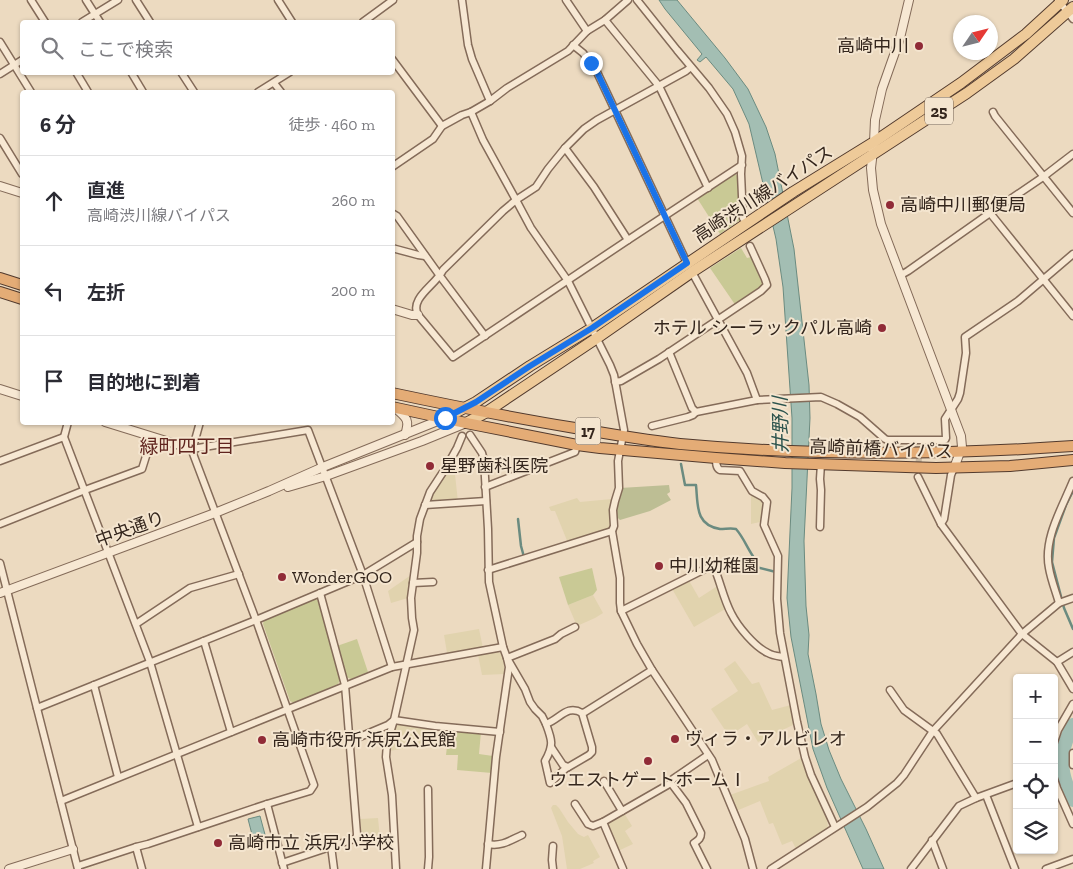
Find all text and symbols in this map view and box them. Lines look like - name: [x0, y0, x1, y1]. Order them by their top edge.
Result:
- north arrow: [953, 15, 998, 60]
- search box: [20, 20, 395, 75]
- icon: search: [38, 34, 66, 62]
- place label: 高崎中川: [837, 35, 909, 57]
- text: ここで検索: [78, 38, 173, 61]
- marker: 高崎中川: [913, 40, 925, 52]
- route end: [580, 52, 603, 75]
- road number: 25: [925, 98, 953, 124]
- text: 6 分: [40, 112, 76, 137]
- text: 徒歩 · 460 m: [288, 115, 375, 134]
- street label: 高崎渋川線バイパス: [689, 141, 837, 247]
- text: 直進: [87, 179, 125, 202]
- icon: ahead: [40, 187, 68, 215]
- text: 260 m: [332, 191, 375, 210]
- place label: 高崎中川郵便局: [900, 194, 1026, 216]
- marker: 高崎中川郵便局: [884, 199, 896, 211]
- text: 高崎渋川線バイパス: [87, 206, 231, 225]
- icon: left: [40, 277, 68, 305]
- text: 左折: [87, 281, 125, 304]
- text: 200 m: [331, 281, 375, 300]
- place label: ホテル シーラックパル高崎: [653, 317, 872, 339]
- marker: ホテル シーラックパル高崎: [876, 322, 888, 334]
- icon: arrive: [40, 367, 68, 395]
- text: 目的地に到着: [87, 371, 201, 394]
- water label: 井野川: [768, 394, 792, 454]
- route start: [434, 407, 457, 430]
- road number: 17: [576, 418, 600, 444]
- district label: 緑町四丁目: [139, 435, 235, 458]
- street label: 高崎前橋バイパス: [809, 436, 953, 462]
- place label: 星野歯科医院: [440, 455, 548, 477]
- marker: 星野歯科医院: [424, 460, 436, 472]
- street label: 中央通り: [92, 506, 168, 552]
- place label: 中川幼稚園: [669, 555, 759, 577]
- marker: 中川幼稚園: [653, 560, 665, 572]
- place label: WonderGOO: [292, 566, 392, 588]
- marker: WonderGOO: [276, 571, 288, 583]
- map controls: [1013, 674, 1058, 854]
- button: +: [1013, 674, 1058, 719]
- button: −: [1013, 719, 1058, 764]
- place label: ヴィラ・アルビレオ: [685, 728, 847, 750]
- place label: 高崎市役所 浜尻公民館: [272, 729, 456, 751]
- marker: ヴィラ・アルビレオ: [669, 733, 681, 745]
- marker: 高崎市役所 浜尻公民館: [256, 734, 268, 746]
- marker: ウエストゲートホームⅠ: [642, 755, 654, 767]
- button: locate: [1013, 764, 1058, 809]
- place label: ウエストゲートホームⅠ: [549, 769, 747, 791]
- button: layers: [1013, 809, 1058, 854]
- place label: 高崎市立 浜尻小学校: [228, 832, 394, 854]
- marker: 高崎市立 浜尻小学校: [212, 837, 224, 849]

